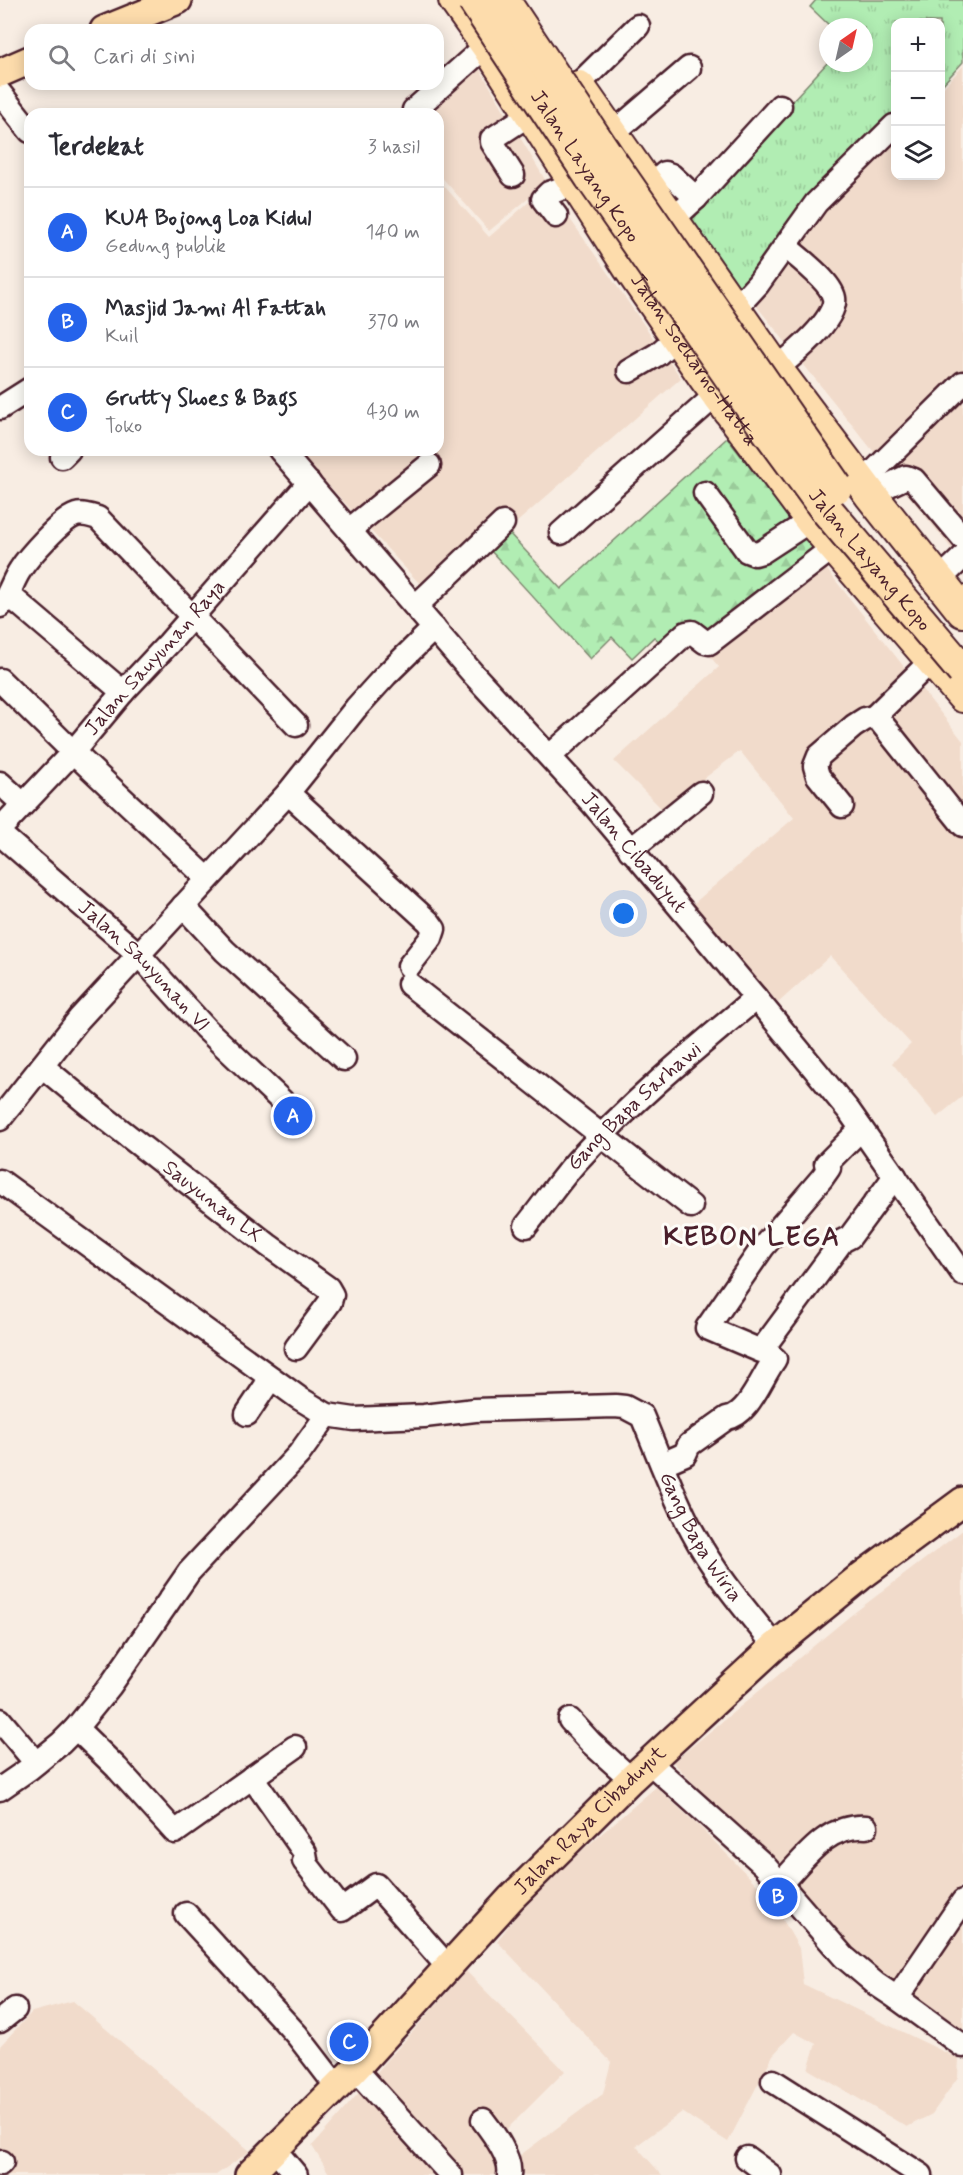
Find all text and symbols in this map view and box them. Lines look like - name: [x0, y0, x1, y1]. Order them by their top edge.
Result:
- north arrow: [819, 18, 873, 72]
- map controls: [891, 18, 945, 180]
- button: +: [891, 18, 945, 72]
- search box: [24, 24, 444, 90]
- icon: search: [45, 41, 78, 74]
- text: Cari di sini: [93, 43, 195, 71]
- button: −: [891, 72, 945, 126]
- street label: Jalan Layang Kopo: [523, 85, 647, 248]
- button: layers: [891, 126, 945, 180]
- text: Terdekat: [48, 130, 144, 164]
- text: 3 hasil: [368, 134, 420, 161]
- text: KUA Bojong Loa Kidul: [105, 205, 311, 233]
- text: A: [61, 219, 74, 246]
- text: 140 m: [366, 219, 420, 246]
- text: Gedung publik: [105, 233, 226, 260]
- street label: Jalan Soekarno-Hatta: [623, 268, 765, 452]
- text: Masjid Jami Al Fattah: [105, 295, 326, 323]
- text: B: [61, 309, 74, 336]
- text: 370 m: [368, 309, 420, 336]
- text: Kuil: [105, 323, 138, 350]
- text: Grutty Shoes & Bags: [105, 385, 297, 413]
- text: C: [60, 399, 75, 426]
- text: 430 m: [367, 399, 420, 426]
- text: Toko: [105, 413, 142, 440]
- street label: Jalan Layang Kopo: [801, 483, 938, 637]
- street label: Jalan Sauyunan Raya: [78, 574, 232, 742]
- street label: Jalan Cibaduyut: [574, 786, 693, 919]
- street label: Jalan Sauyunan Vl: [72, 894, 215, 1037]
- your location: [609, 899, 638, 928]
- street label: Gang Bapa Sarhawi: [561, 1035, 708, 1177]
- pin: A: [274, 1094, 312, 1138]
- street label: Sauyunan LX: [157, 1154, 268, 1250]
- district label: KEBON LEGA: [663, 1220, 841, 1255]
- street label: Gang Bapa Wiria: [652, 1468, 749, 1608]
- street label: Jalan Raya Cibaduyut: [508, 1739, 673, 1902]
- pin: B: [758, 1874, 798, 1920]
- pin: C: [330, 2020, 368, 2064]

